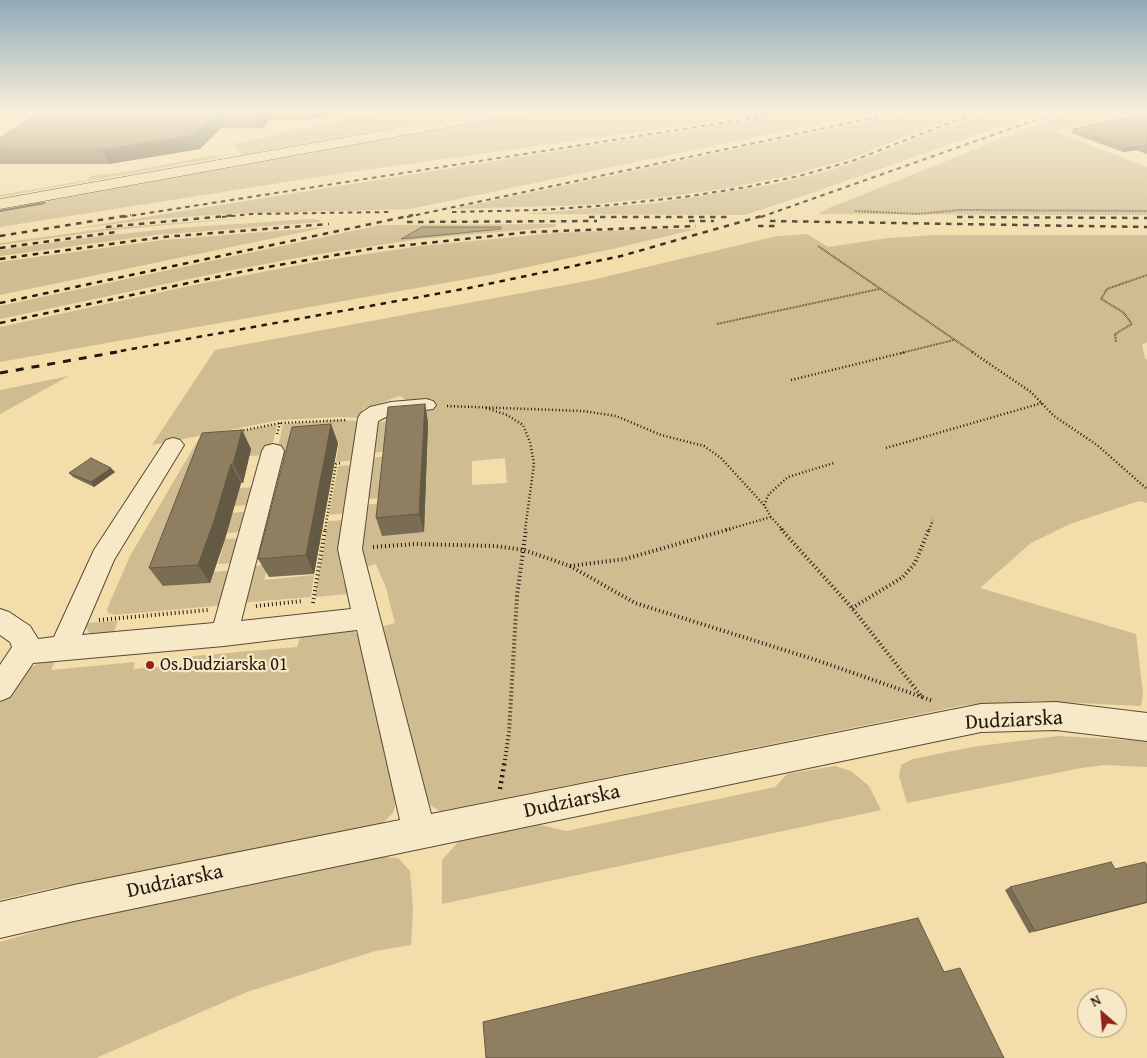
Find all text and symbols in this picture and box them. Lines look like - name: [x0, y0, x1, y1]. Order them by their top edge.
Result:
- place label: Os.Dudziarska 01: [160, 654, 288, 676]
- marker: Os.Dudziarska 01: [144, 659, 156, 671]
- street label: Dudziarska: [964, 706, 1064, 736]
- street label: Dudziarska: [521, 779, 623, 825]
- street label: Dudziarska: [124, 859, 226, 905]
- north arrow: [1077, 988, 1127, 1038]
- text: N: [1087, 989, 1104, 1012]

